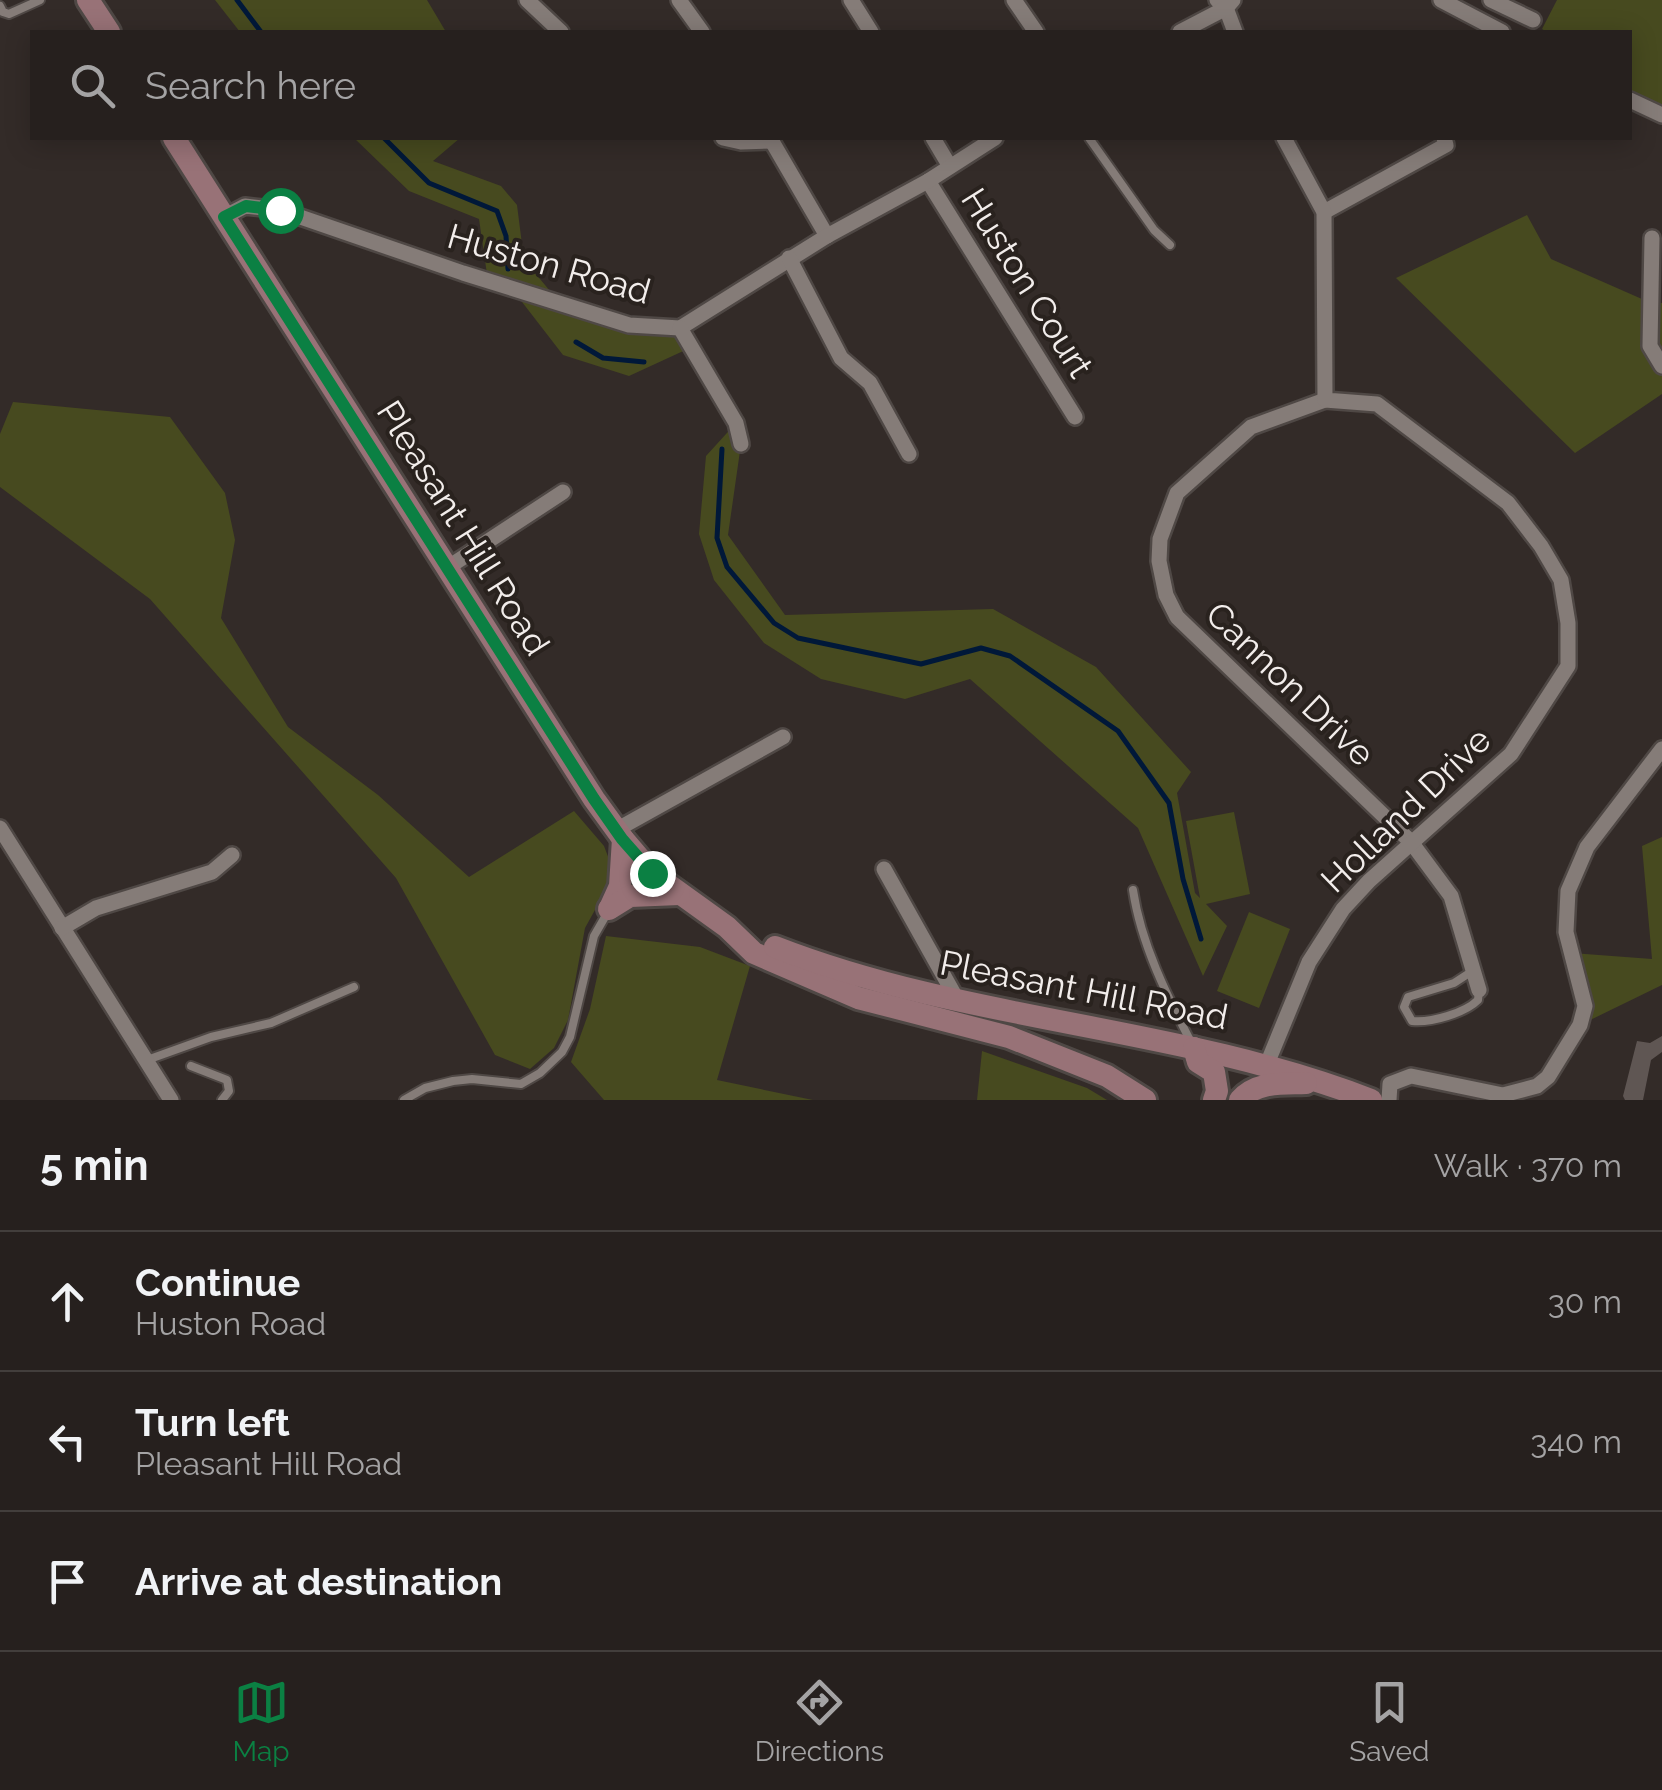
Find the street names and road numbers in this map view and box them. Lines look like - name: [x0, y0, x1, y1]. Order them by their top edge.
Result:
- street label: Huston Court: [953, 181, 1102, 385]
- street label: Huston Road: [443, 215, 655, 312]
- street label: Pleasant Hill Road: [369, 393, 558, 662]
- street label: Cannon Drive: [1198, 593, 1383, 774]
- street label: Holland Drive: [1313, 719, 1499, 900]
- street label: Pleasant Hill Road: [937, 942, 1231, 1037]

